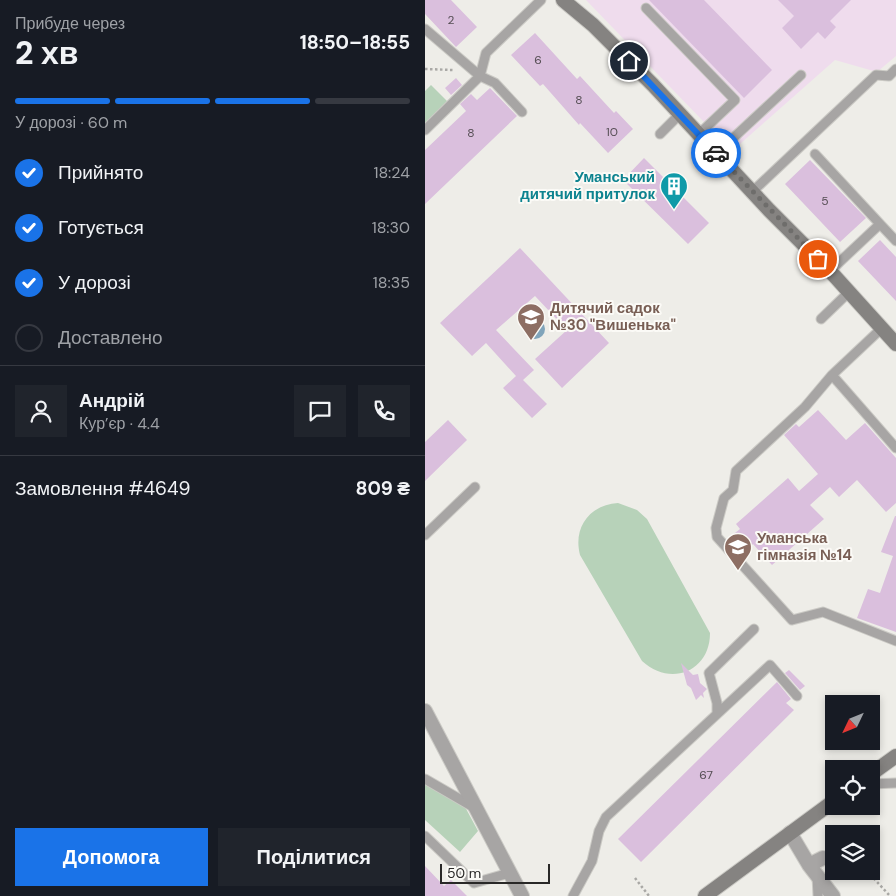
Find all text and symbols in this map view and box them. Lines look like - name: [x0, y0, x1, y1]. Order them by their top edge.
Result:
- house number: 2: [448, 12, 455, 28]
- text: Прибуде через: [15, 13, 125, 34]
- text: 18:50–18:55: [300, 30, 410, 55]
- text: 2 хв: [15, 32, 78, 74]
- pin: [608, 40, 650, 82]
- icon: home: [615, 47, 643, 75]
- house number: 6: [534, 52, 542, 68]
- house number: 8: [575, 92, 583, 108]
- text: У дорозі · 60 m: [15, 112, 127, 133]
- house number: 10: [606, 124, 618, 140]
- house number: 8: [467, 125, 475, 141]
- courier: [691, 128, 741, 178]
- icon: car: [702, 139, 730, 167]
- icon: check: [15, 159, 43, 187]
- text: Прийнято: [58, 160, 143, 185]
- text: 18:24: [373, 162, 410, 183]
- place label: Уманський дитячий притулок: [520, 167, 655, 204]
- building icon: Уманський дитячий притулок: [659, 171, 689, 210]
- house number: 5: [821, 193, 829, 209]
- icon: check: [15, 214, 43, 242]
- text: Готується: [58, 215, 144, 240]
- text: 18:30: [372, 217, 410, 238]
- pin: [797, 238, 839, 280]
- icon: bag: [804, 245, 832, 273]
- icon: check: [15, 269, 43, 297]
- text: У дорозі: [58, 270, 131, 295]
- text: 18:35: [373, 272, 410, 293]
- place label: Дитячий садок №30 "Вишенька": [550, 298, 676, 335]
- school or university icon: Дитячий садок №30 "Вишенька": [516, 302, 546, 341]
- text: Доставлено: [58, 325, 163, 350]
- button: person: [15, 385, 67, 437]
- button: chat: [294, 385, 346, 437]
- button: phone: [358, 385, 410, 437]
- text: Андрій: [79, 388, 145, 413]
- text: Кур’єр · 4.4: [79, 413, 160, 434]
- text: Замовлення #4649: [15, 476, 191, 501]
- text: 809 ₴: [355, 476, 410, 501]
- place label: Уманська гімназія №14: [757, 528, 852, 565]
- school or university icon: Уманська гімназія №14: [723, 532, 753, 571]
- north arrow: [825, 695, 880, 750]
- map controls: [825, 695, 880, 880]
- button: locate: [825, 760, 880, 815]
- house number: 67: [699, 767, 713, 783]
- button: layers: [825, 825, 880, 880]
- button: Допомога: [15, 828, 208, 886]
- button: Поділитися: [218, 828, 410, 886]
- scale bar: [440, 861, 550, 884]
- text: 50 m: [447, 864, 481, 882]

